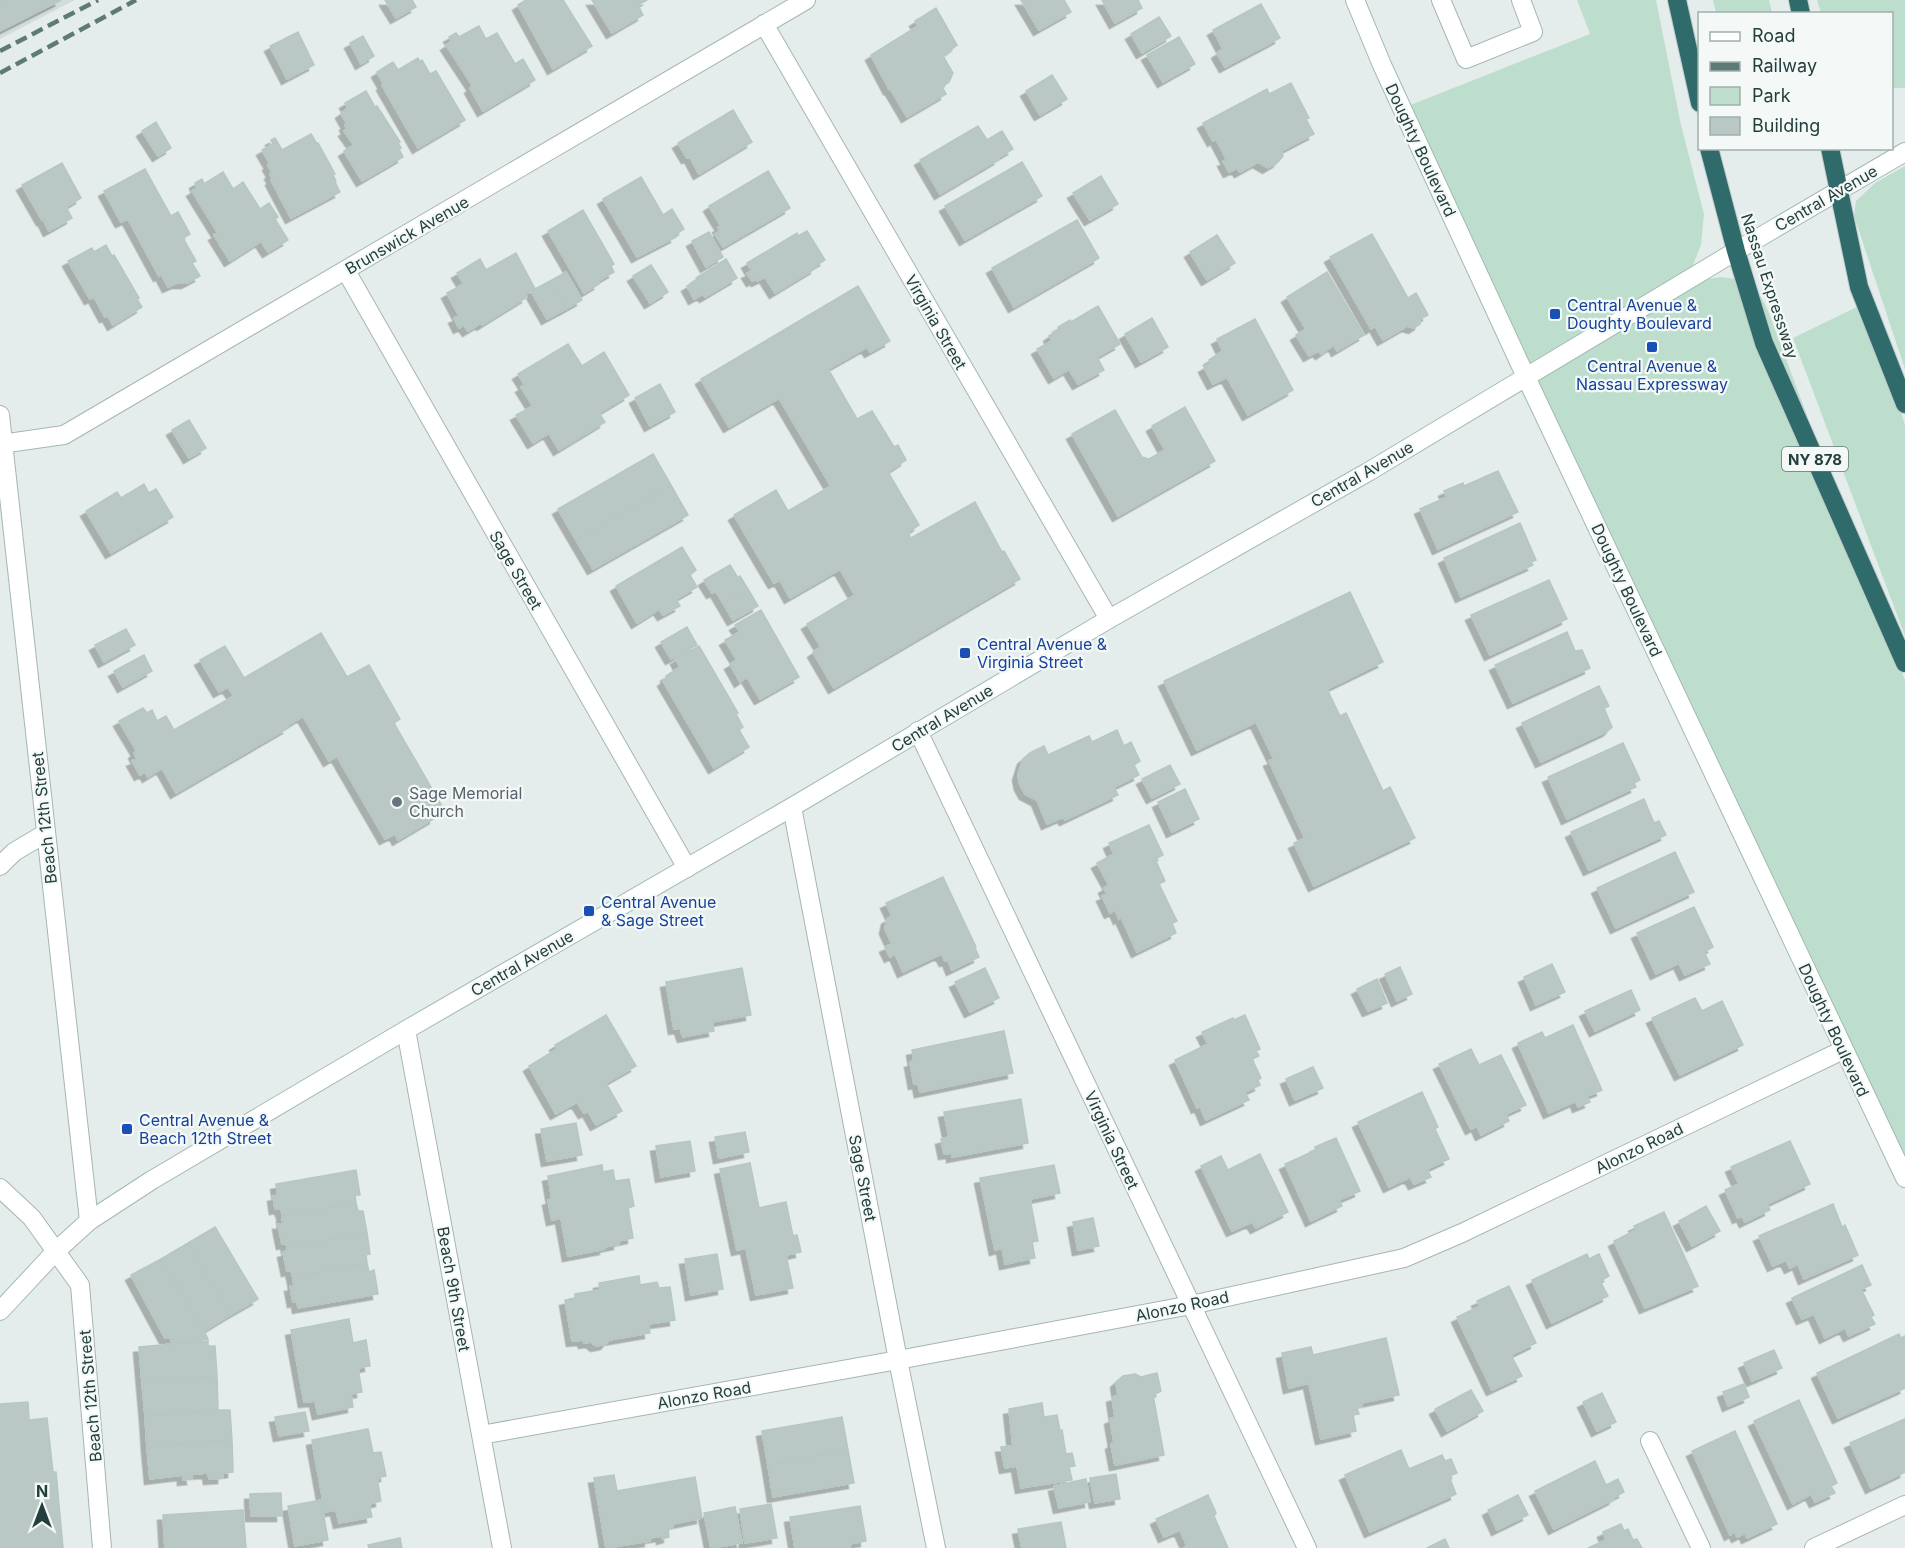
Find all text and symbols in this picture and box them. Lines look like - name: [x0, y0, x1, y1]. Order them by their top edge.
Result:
- legend: [1698, 12, 1893, 150]
- text: Road: [1752, 25, 1795, 46]
- text: Railway: [1752, 55, 1817, 76]
- street label: Doughty Boulevard: [1381, 80, 1461, 220]
- text: Park: [1752, 85, 1791, 106]
- text: Building: [1752, 115, 1820, 136]
- street label: Central Avenue: [1771, 161, 1881, 235]
- street label: Brunswick Avenue: [342, 191, 472, 279]
- street label: Nassau Expressway: [1737, 211, 1803, 361]
- street label: Virginia Street: [901, 271, 971, 373]
- place label: Central Avenue & Doughty Boulevard: [1567, 295, 1712, 333]
- marker: Central Avenue & Doughty Boulevard: [1548, 307, 1562, 321]
- marker: Central Avenue & Nassau Expressway: [1645, 340, 1659, 354]
- place label: Central Avenue & Nassau Expressway: [1576, 356, 1728, 394]
- street label: Central Avenue: [1307, 437, 1417, 511]
- road number: NY 878: [1782, 447, 1848, 471]
- street label: Doughty Boulevard: [1587, 520, 1667, 660]
- street label: Sage Street: [485, 527, 547, 613]
- place label: Central Avenue & Virginia Street: [977, 634, 1108, 672]
- marker: Central Avenue & Virginia Street: [958, 646, 972, 660]
- street label: Central Avenue: [887, 680, 997, 756]
- street label: Beach 12th Street: [27, 751, 61, 885]
- place label: Sage Memorial Church: [409, 783, 522, 821]
- marker: Sage Memorial Church: [390, 795, 404, 809]
- place label: Central Avenue & Sage Street: [601, 892, 716, 930]
- marker: Central Avenue & Sage Street: [582, 904, 596, 918]
- street label: Central Avenue: [467, 926, 577, 1000]
- street label: Doughty Boulevard: [1794, 960, 1874, 1100]
- street label: Virginia Street: [1080, 1088, 1144, 1192]
- place label: Central Avenue & Beach 12th Street: [139, 1110, 272, 1148]
- street label: Alonzo Road: [1592, 1118, 1686, 1178]
- marker: Central Avenue & Beach 12th Street: [120, 1122, 134, 1136]
- street label: Sage Street: [845, 1133, 881, 1223]
- street label: Beach 9th Street: [433, 1225, 475, 1353]
- street label: Alonzo Road: [1133, 1286, 1231, 1326]
- street label: Beach 12th Street: [74, 1329, 106, 1463]
- street label: Alonzo Road: [655, 1377, 753, 1413]
- north arrow: [12, 1476, 72, 1536]
- text: N: [36, 1481, 48, 1501]

